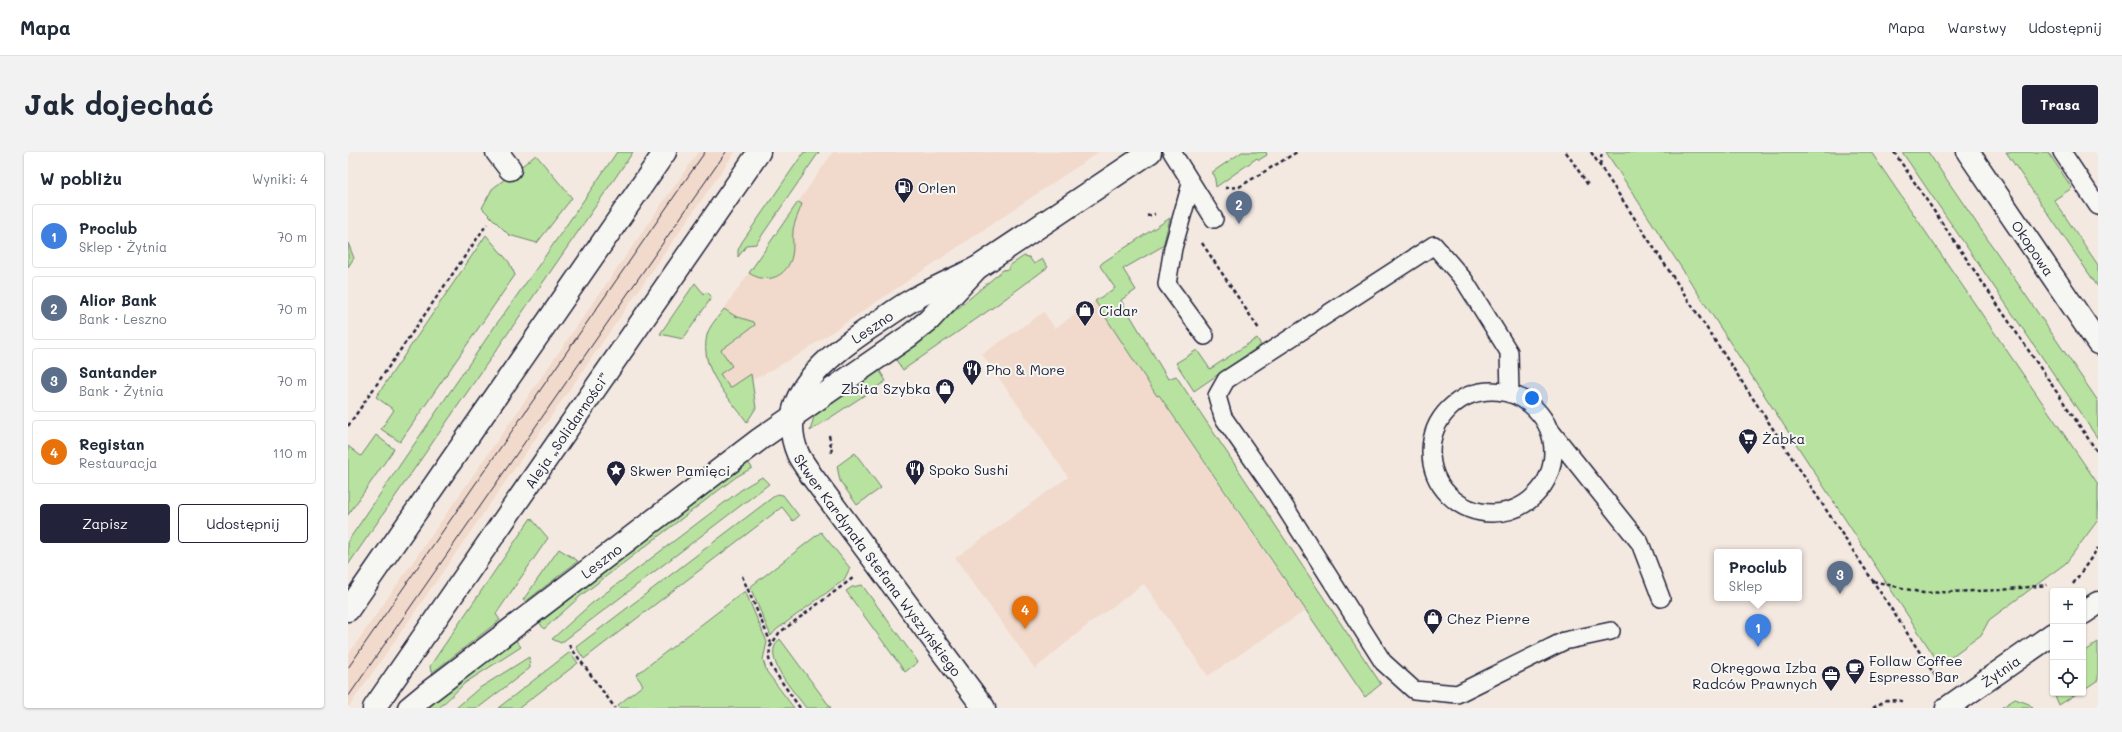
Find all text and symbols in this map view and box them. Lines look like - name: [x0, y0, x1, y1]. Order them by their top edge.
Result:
- text: Mapa: [20, 15, 71, 40]
- text: Mapa: [1888, 18, 1925, 37]
- text: Warstwy: [1947, 18, 2006, 37]
- text: Udostępnij: [2028, 18, 2102, 37]
- button: Trasa: [2022, 85, 2098, 124]
- text: Jak dojechać: [24, 86, 214, 122]
- text: W pobliżu: [40, 167, 122, 189]
- text: Wyniki: 4: [252, 170, 308, 187]
- fuel station icon: Orlen: [893, 176, 915, 204]
- place label: Orlen: [918, 178, 956, 197]
- pin: 2: [1226, 191, 1252, 224]
- street label: Okopowa: [2008, 216, 2059, 279]
- text: Proclub: [79, 218, 137, 238]
- text: 1: [51, 228, 57, 245]
- text: 70 m: [277, 228, 307, 245]
- text: Sklep · Żytnia: [79, 238, 167, 255]
- text: Alior Bank: [79, 290, 157, 310]
- shop icon: Cidar: [1074, 299, 1096, 327]
- text: 2: [50, 300, 58, 317]
- text: 70 m: [277, 300, 307, 317]
- place label: Cidar: [1099, 301, 1138, 320]
- street label: Leszno: [847, 306, 897, 348]
- text: Bank · Leszno: [79, 310, 167, 327]
- restaurant icon: Pho & More: [961, 358, 983, 386]
- place label: Pho & More: [986, 360, 1065, 379]
- text: Santander: [79, 362, 157, 382]
- street label: Aleja „Solidarności”: [520, 369, 613, 492]
- text: 3: [50, 372, 58, 389]
- text: 70 m: [277, 372, 307, 389]
- shop icon: Zbita Szybka: [934, 377, 956, 405]
- place label: Zbita Szybka: [841, 379, 931, 398]
- text: Bank · Żytnia: [79, 382, 164, 399]
- your location: [1522, 388, 1542, 408]
- supermarket icon: Żabka: [1737, 427, 1759, 455]
- place label: Żabka: [1762, 429, 1805, 448]
- text: Registan: [79, 434, 144, 454]
- text: 4: [50, 444, 58, 461]
- text: 110 m: [273, 444, 307, 461]
- street label: Skwer Kardynała Stefana Wyszyńskiego: [790, 450, 966, 680]
- text: Restauracja: [79, 454, 157, 471]
- restaurant icon: Spoko Sushi: [904, 458, 926, 486]
- place icon: Skwer Pamięci: [605, 459, 627, 487]
- place label: Spoko Sushi: [929, 460, 1009, 479]
- place label: Skwer Pamięci: [630, 461, 730, 480]
- button: Zapisz: [40, 504, 170, 543]
- button: Udostępnij: [178, 504, 308, 543]
- street label: Leszno: [577, 539, 625, 582]
- popup: [1714, 549, 1802, 601]
- text: Proclub: [1729, 557, 1787, 577]
- pin: 3: [1827, 561, 1853, 594]
- text: Sklep: [1729, 577, 1762, 594]
- map controls: [2050, 588, 2086, 696]
- button: +: [2050, 588, 2086, 624]
- pin: 4: [1012, 596, 1038, 629]
- shop icon: Chez Pierre: [1422, 607, 1444, 635]
- place label: Chez Pierre: [1447, 609, 1530, 628]
- pin: 1: [1745, 614, 1771, 647]
- button: −: [2050, 624, 2086, 660]
- street label: Żytnia: [1977, 650, 2024, 691]
- place label: Follaw Coffee Espresso Bar: [1869, 651, 1963, 686]
- cafe icon: Follaw Coffee Espresso Bar: [1844, 657, 1866, 685]
- place label: Okręgowa Izba Radców Prawnych: [1692, 658, 1817, 693]
- button: locate: [2050, 660, 2086, 696]
- office icon: Okręgowa Izba Radców Prawnych: [1820, 664, 1842, 692]

